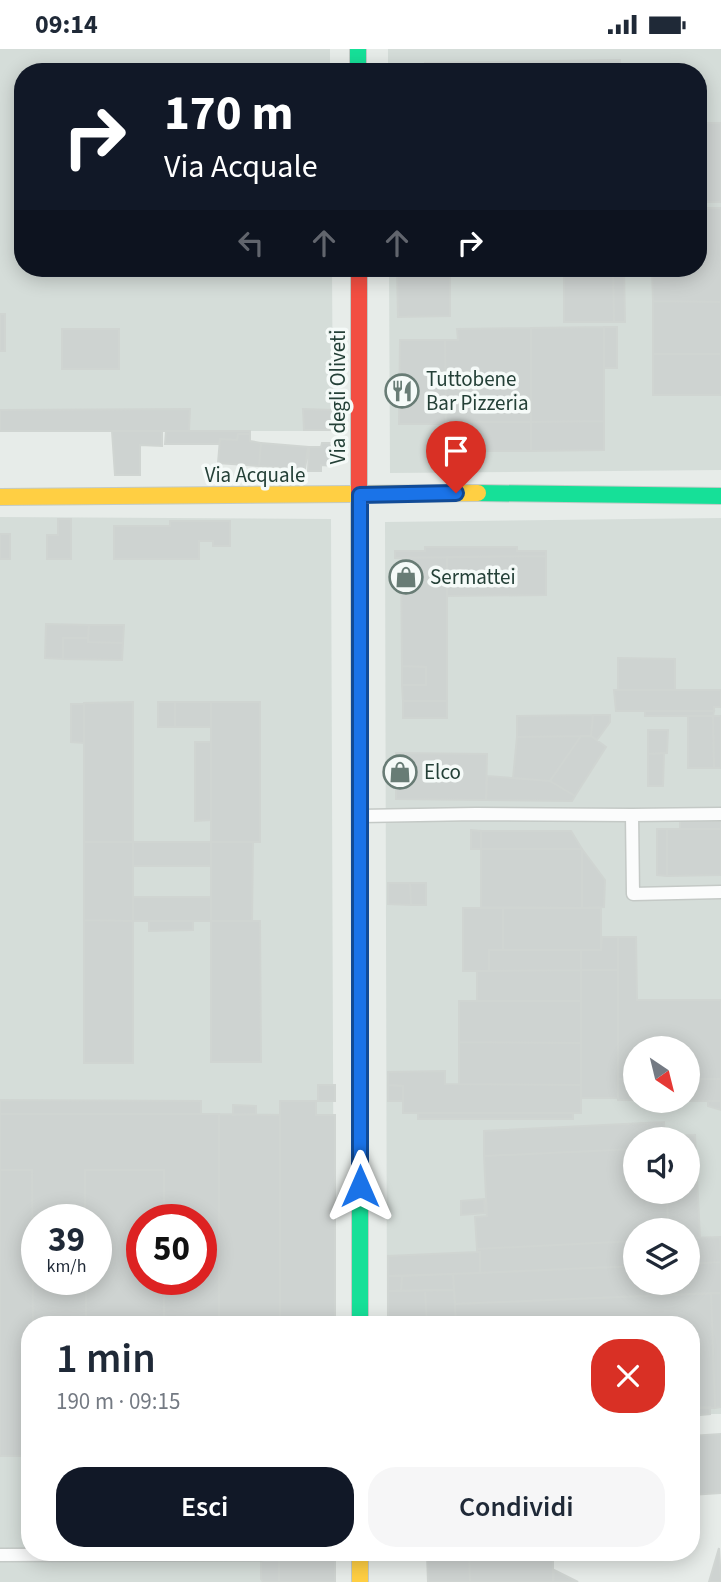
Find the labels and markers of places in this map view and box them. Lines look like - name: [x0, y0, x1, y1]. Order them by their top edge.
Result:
- place label: Tuttobene Bar Pizzeria: [426, 364, 529, 418]
- restaurant icon: Tuttobene Bar Pizzeria: [383, 372, 421, 410]
- pin: [426, 421, 486, 493]
- shop icon: Sermattei: [387, 558, 425, 596]
- place label: Sermattei: [430, 562, 516, 592]
- shop icon: Elco: [381, 753, 419, 791]
- place label: Elco: [424, 757, 461, 787]

